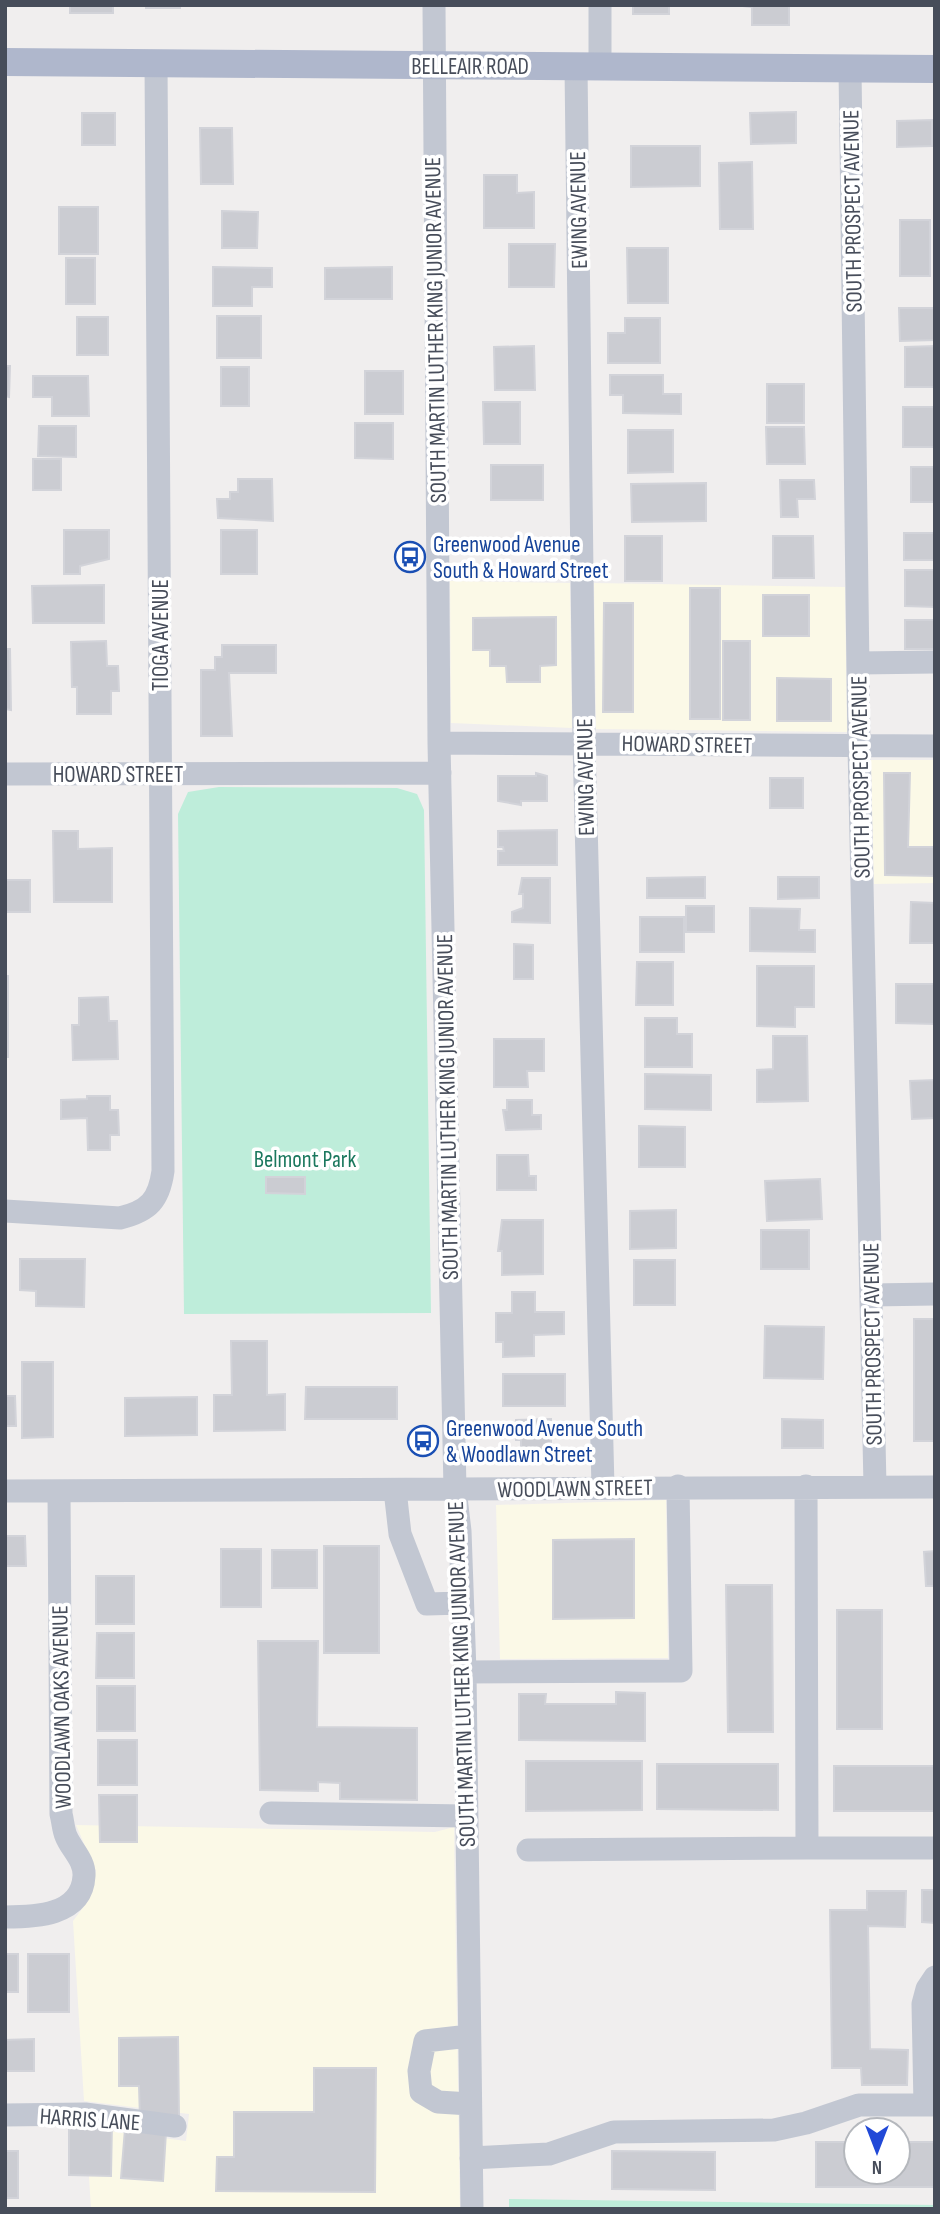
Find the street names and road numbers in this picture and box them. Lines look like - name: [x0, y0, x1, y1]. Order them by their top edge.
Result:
- street label: BELLEAIR ROAD: [411, 53, 529, 81]
- street label: SOUTH PROSPECT AVENUE: [837, 109, 869, 313]
- street label: EWING AVENUE: [564, 151, 594, 269]
- street label: SOUTH MARTIN LUTHER KING JUNIOR AVENUE: [419, 157, 453, 503]
- street label: TIOGA AVENUE: [147, 579, 175, 691]
- street label: SOUTH PROSPECT AVENUE: [845, 675, 877, 879]
- street label: EWING AVENUE: [571, 718, 601, 836]
- street label: HOWARD STREET: [621, 730, 753, 760]
- street label: HOWARD STREET: [53, 761, 183, 789]
- street label: SOUTH MARTIN LUTHER KING JUNIOR AVENUE: [431, 934, 465, 1280]
- street label: SOUTH PROSPECT AVENUE: [857, 1242, 889, 1446]
- street label: WOODLAWN STREET: [497, 1474, 653, 1504]
- street label: SOUTH MARTIN LUTHER KING JUNIOR AVENUE: [442, 1500, 482, 1847]
- street label: WOODLAWN OAKS AVENUE: [46, 1605, 78, 1809]
- street label: HARRIS LANE: [39, 2103, 141, 2137]

